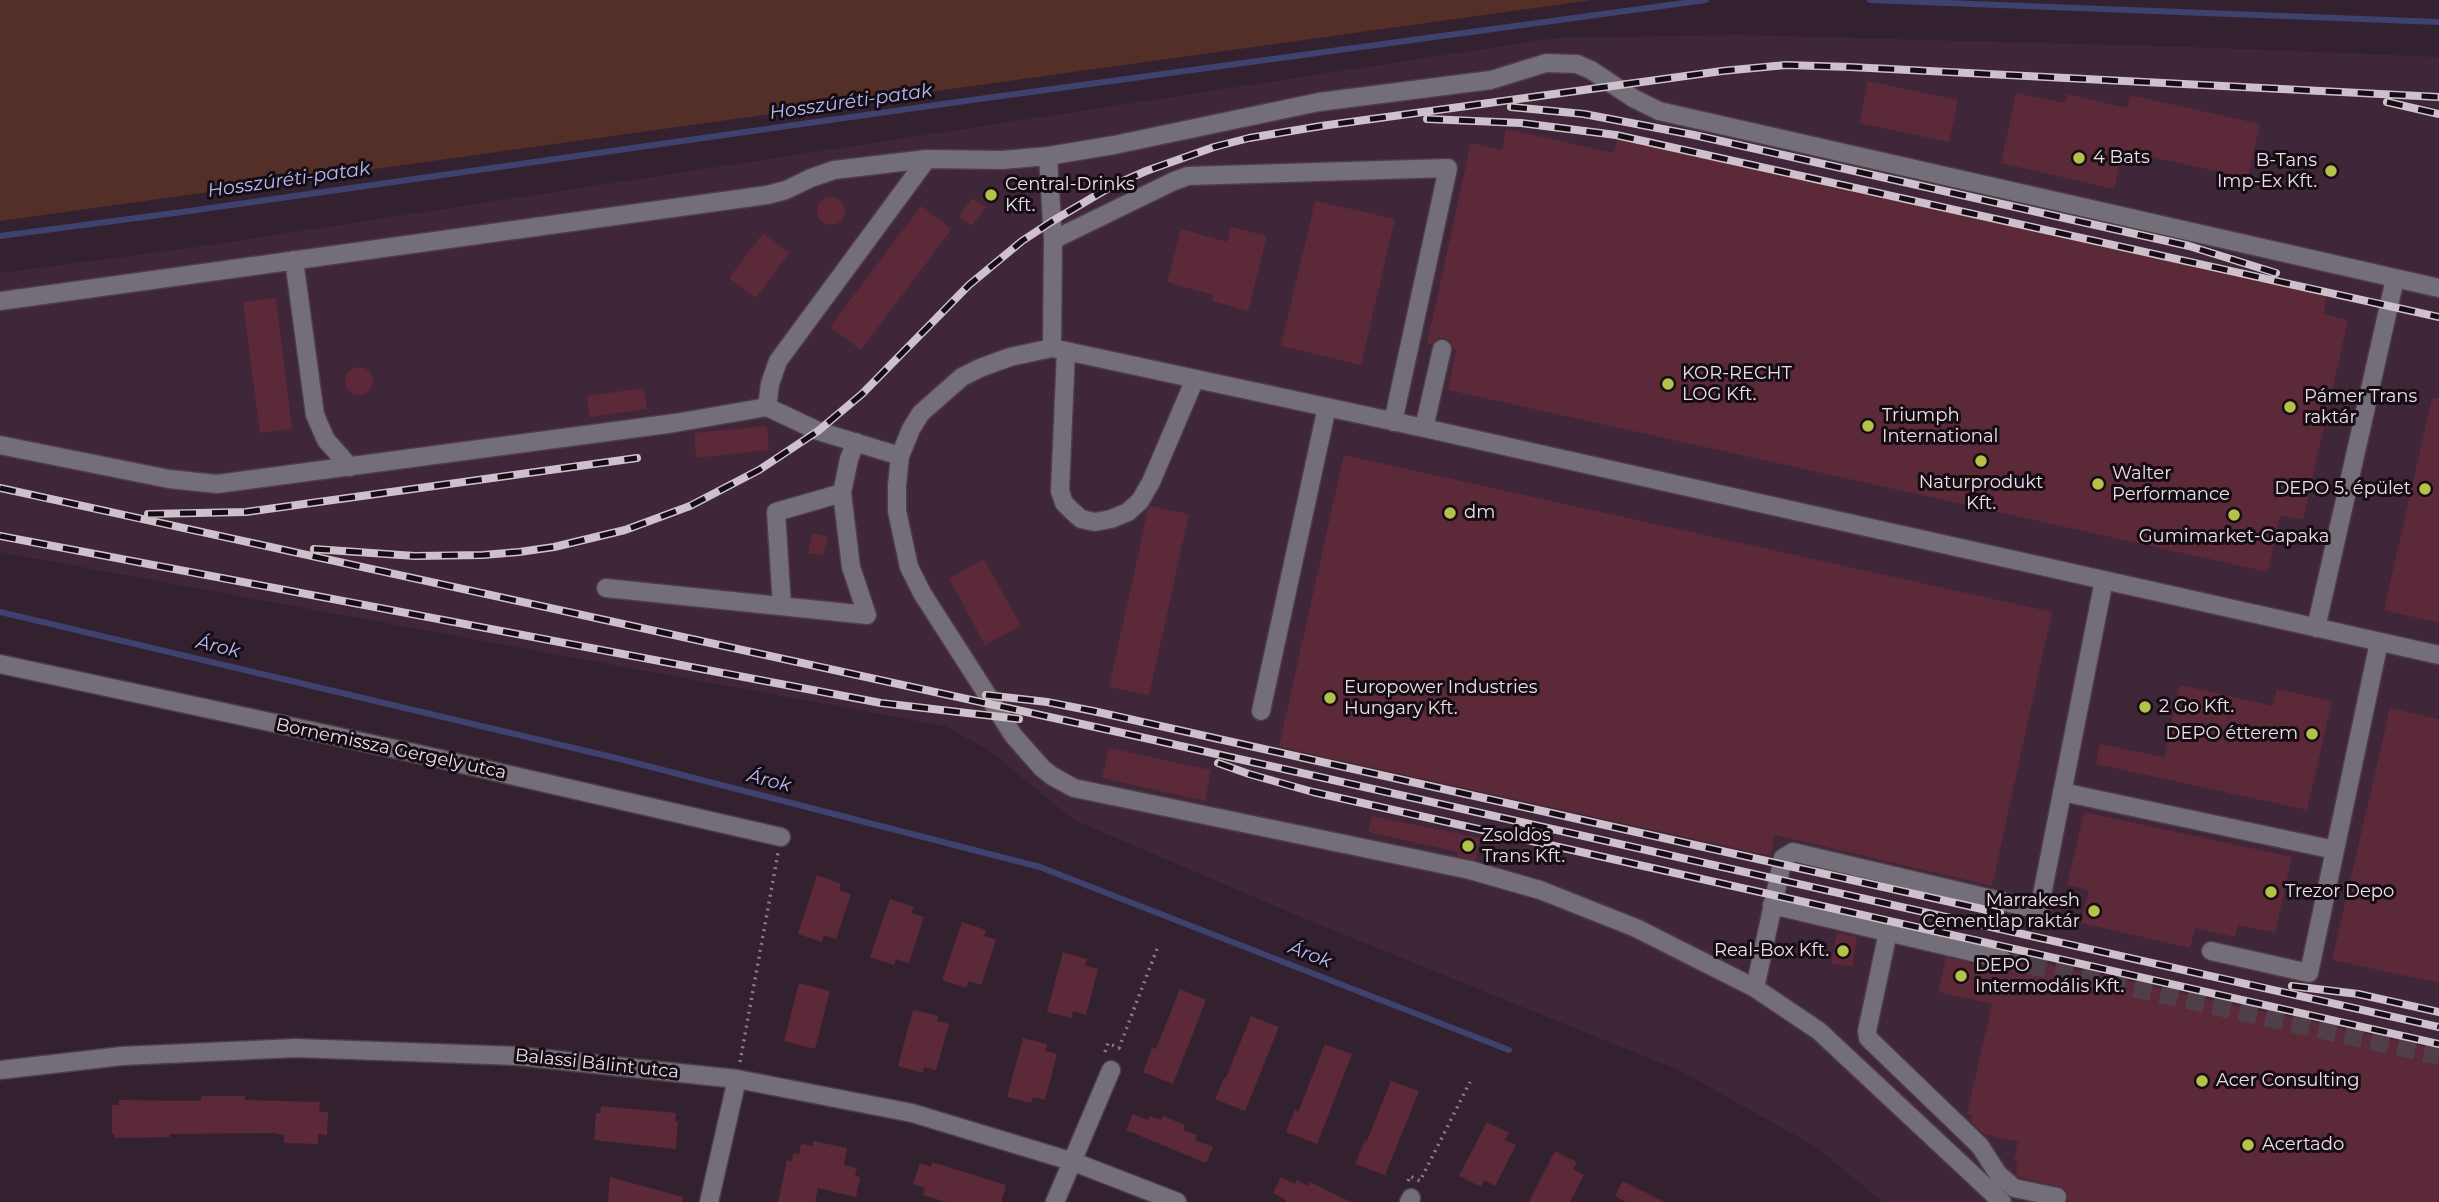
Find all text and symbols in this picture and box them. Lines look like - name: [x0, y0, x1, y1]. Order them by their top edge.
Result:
- water label: Hosszúréti-patak: [768, 79, 934, 125]
- place label: 4 Bats: [2093, 147, 2150, 169]
- marker: 4 Bats: [2071, 150, 2087, 166]
- place label: B-Tans Imp-Ex Kft.: [2217, 150, 2317, 192]
- water label: Hosszúréti-patak: [206, 157, 372, 203]
- marker: B-Tans Imp-Ex Kft.: [2323, 163, 2339, 179]
- place label: Central-Drinks Kft.: [1005, 174, 1135, 216]
- marker: Central-Drinks Kft.: [983, 187, 999, 203]
- place label: KOR-RECHT LOG Kft.: [1682, 363, 1792, 406]
- marker: KOR-RECHT LOG Kft.: [1660, 376, 1676, 392]
- place label: Pámer Trans raktár: [2304, 386, 2417, 428]
- marker: Pámer Trans raktár: [2282, 399, 2298, 415]
- place label: Triumph International: [1882, 405, 1998, 448]
- marker: Triumph International: [1860, 418, 1876, 434]
- marker: Naturprodukt Kft.: [1973, 453, 1989, 469]
- place label: Walter Performance: [2112, 463, 2230, 505]
- place label: Naturprodukt Kft.: [1919, 472, 2043, 514]
- marker: Walter Performance: [2090, 476, 2106, 492]
- place label: DEPO 5. épület: [2274, 478, 2411, 500]
- marker: DEPO 5. épület: [2417, 481, 2433, 497]
- place label: dm: [1464, 502, 1495, 524]
- marker: dm: [1442, 505, 1458, 521]
- marker: Gumimarket-Gapaka: [2226, 507, 2242, 523]
- place label: Gumimarket-Gapaka: [2139, 526, 2329, 548]
- water label: Árok: [194, 631, 242, 663]
- place label: Europower Industries Hungary Kft.: [1344, 677, 1537, 720]
- marker: Europower Industries Hungary Kft.: [1322, 690, 1338, 706]
- place label: 2 Go Kft.: [2159, 696, 2234, 718]
- marker: 2 Go Kft.: [2137, 699, 2153, 715]
- street label: Bornemissza Gergely utca: [274, 714, 508, 784]
- place label: DEPO étterem: [2166, 723, 2298, 745]
- marker: DEPO étterem: [2304, 726, 2320, 742]
- water label: Árok: [745, 765, 793, 797]
- place label: Zsoldos Trans Kft.: [1482, 825, 1565, 868]
- marker: Zsoldos Trans Kft.: [1460, 838, 1476, 854]
- place label: Trezor Depo: [2285, 881, 2394, 903]
- marker: Trezor Depo: [2263, 884, 2279, 900]
- place label: Marrakesh Cementlap raktár: [1922, 890, 2080, 932]
- marker: Marrakesh Cementlap raktár: [2086, 903, 2102, 919]
- water label: Árok: [1285, 936, 1335, 974]
- place label: Real-Box Kft.: [1714, 940, 1829, 962]
- marker: Real-Box Kft.: [1835, 943, 1851, 959]
- place label: DEPO Intermodális Kft.: [1975, 955, 2124, 998]
- marker: DEPO Intermodális Kft.: [1953, 968, 1969, 984]
- street label: Balassi Bálint utca: [514, 1045, 680, 1083]
- place label: Acer Consulting: [2216, 1070, 2360, 1092]
- marker: Acer Consulting: [2194, 1073, 2210, 1089]
- place label: Acertado: [2262, 1134, 2344, 1156]
- marker: Acertado: [2240, 1137, 2256, 1153]

